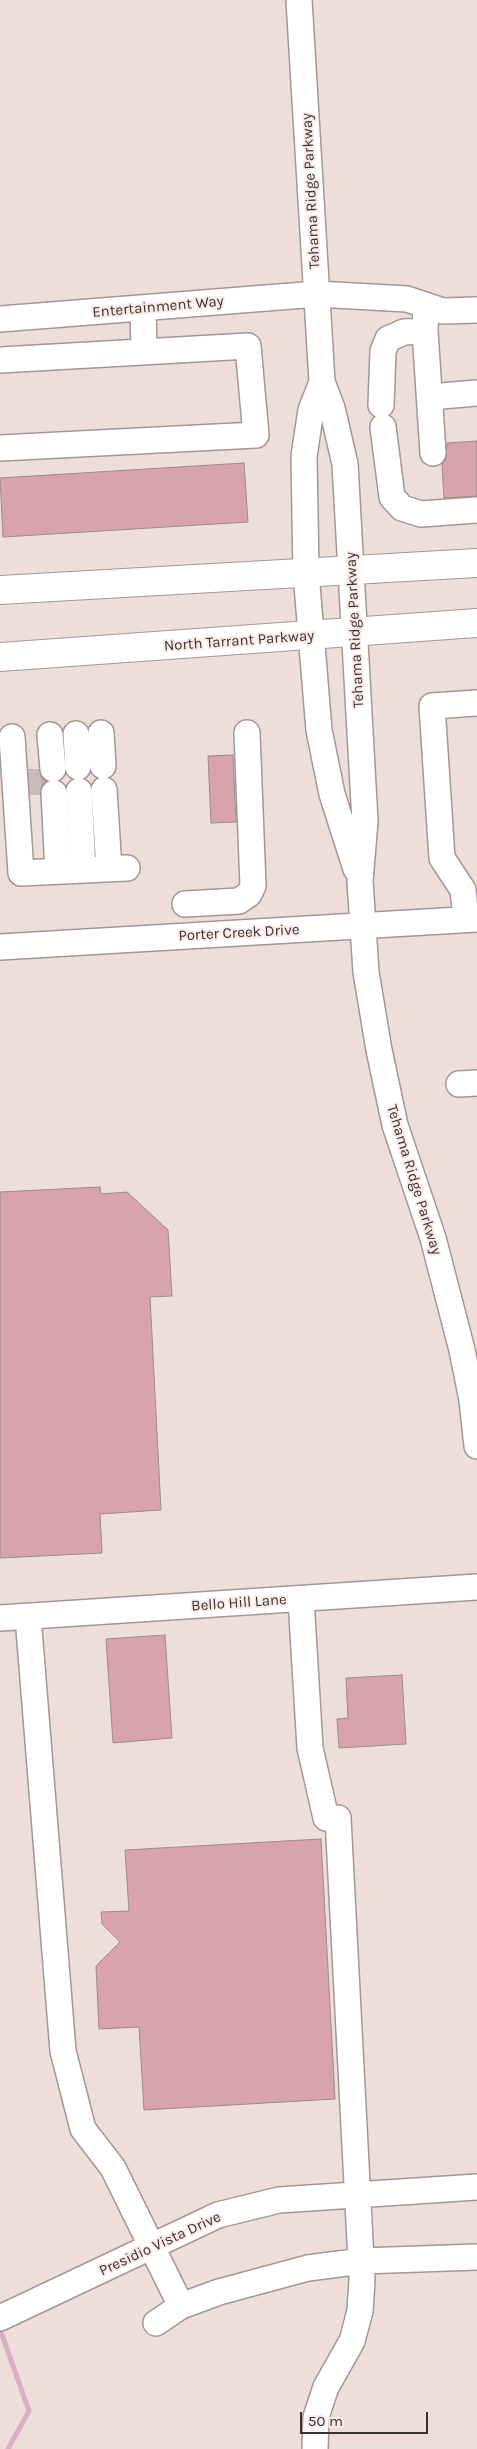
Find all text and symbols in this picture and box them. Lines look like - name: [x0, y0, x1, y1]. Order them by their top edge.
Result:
- street label: Tehama Ridge Parkway: [298, 113, 324, 269]
- street label: Entertainment Way: [92, 292, 224, 322]
- street label: Tehama Ridge Parkway: [342, 552, 368, 708]
- street label: North Tarrant Parkway: [163, 627, 315, 655]
- street label: Porter Creek Drive: [178, 921, 300, 945]
- street label: Tehama Ridge Parkway: [383, 1103, 445, 1257]
- street label: Bello Hill Lane: [191, 1591, 287, 1615]
- street label: Presidio Vista Drive: [96, 2208, 224, 2280]
- scale bar: [302, 2402, 430, 2434]
- text: 50 m: [308, 2412, 343, 2430]

